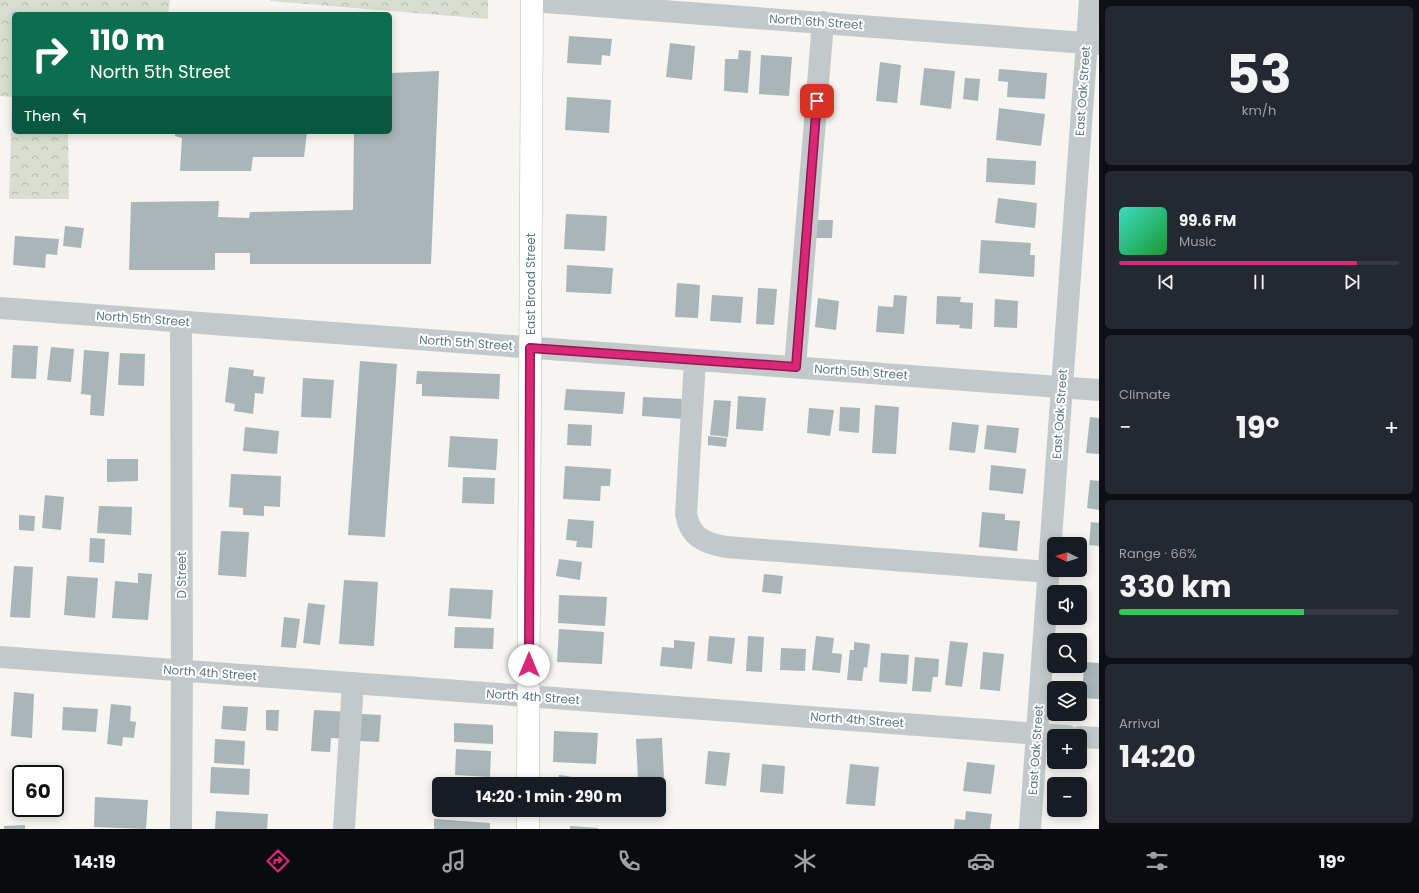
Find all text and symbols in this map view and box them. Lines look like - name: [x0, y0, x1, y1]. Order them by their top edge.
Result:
- street label: North 6th Street: [769, 10, 863, 33]
- text: 110 m: [90, 21, 165, 60]
- icon: right: [24, 28, 76, 80]
- text: 53: [1226, 38, 1292, 111]
- street label: East Oak Street: [1071, 45, 1094, 137]
- text: North 5th Street: [90, 59, 231, 84]
- pin: [800, 84, 834, 118]
- icon: arrive: [806, 90, 828, 112]
- text: km/h: [1242, 101, 1276, 120]
- icon: left: [69, 104, 91, 126]
- text: Then: [24, 105, 61, 126]
- text: 99.6 FM: [1179, 210, 1236, 231]
- text: Music: [1179, 232, 1216, 251]
- street label: East Broad Street: [522, 233, 539, 335]
- icon: previous: [1155, 271, 1177, 293]
- icon: pause: [1248, 271, 1270, 293]
- icon: next: [1341, 271, 1363, 293]
- street label: North 5th Street: [96, 307, 190, 330]
- street label: North 5th Street: [419, 331, 513, 354]
- street label: North 5th Street: [814, 360, 908, 383]
- street label: East Oak Street: [1048, 368, 1071, 460]
- text: Climate: [1119, 385, 1170, 404]
- text: 19°: [1236, 406, 1279, 449]
- text: −: [1119, 412, 1131, 443]
- text: +: [1384, 412, 1399, 443]
- north arrow: [1047, 537, 1087, 577]
- map controls: [1047, 537, 1087, 817]
- text: Range · 66%: [1119, 544, 1197, 563]
- street label: D Street: [173, 552, 190, 598]
- text: 330 km: [1119, 565, 1232, 608]
- button: sound: [1047, 585, 1087, 625]
- button: search: [1047, 633, 1087, 673]
- position arrow: [508, 644, 550, 686]
- street label: North 4th Street: [163, 661, 257, 684]
- button: layers: [1047, 681, 1087, 721]
- street label: North 4th Street: [486, 685, 580, 708]
- street label: East Oak Street: [1024, 704, 1047, 796]
- street label: North 4th Street: [810, 708, 904, 731]
- text: Arrival: [1119, 714, 1160, 733]
- button: +: [1047, 729, 1087, 769]
- text: 14:20: [1119, 735, 1196, 778]
- speed limit sign: 60: [12, 765, 64, 817]
- button: −: [1047, 777, 1087, 817]
- text: 14:20 · 1 min · 290 m: [476, 786, 622, 807]
- icon: directions: [264, 847, 292, 875]
- icon: music: [440, 847, 468, 875]
- icon: phone: [615, 847, 643, 875]
- icon: climate: [791, 847, 819, 875]
- icon: car: [967, 847, 995, 875]
- icon: filters: [1143, 847, 1171, 875]
- text: 14:19: [74, 849, 116, 874]
- text: 19°: [1319, 849, 1345, 874]

